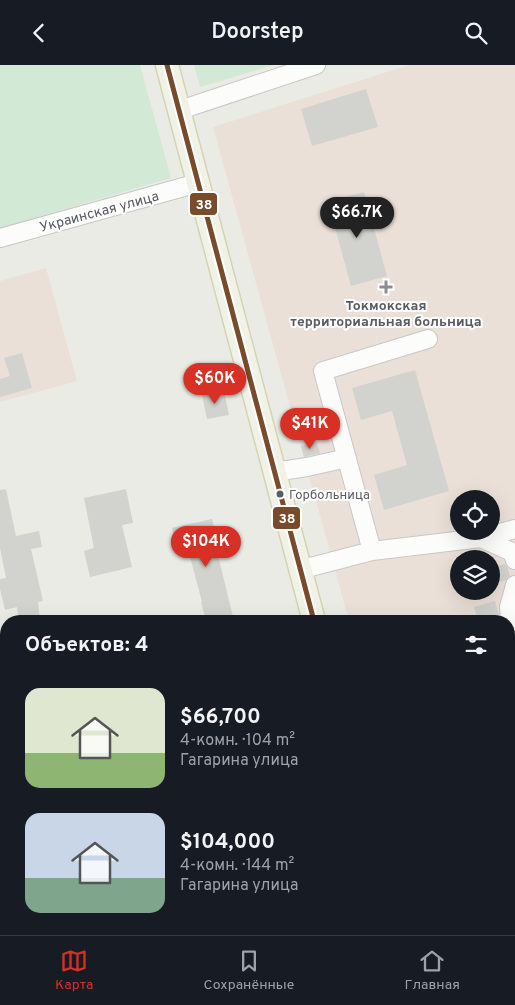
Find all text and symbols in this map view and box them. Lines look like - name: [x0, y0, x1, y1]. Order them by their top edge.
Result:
- icon: back: [25, 19, 53, 47]
- text: Doorstep: [211, 19, 304, 46]
- icon: search: [462, 19, 490, 47]
- street label: Украинская улица: [38, 188, 161, 237]
- line badge: 38: [189, 192, 218, 216]
- text: 38: [195, 197, 213, 214]
- pin: $66.7K: [316, 197, 398, 239]
- text: $66.7K: [331, 203, 383, 223]
- marker: Токмокская территориальная больница: [379, 280, 393, 294]
- place label: Токмокская территориальная больница: [290, 298, 482, 331]
- pin: $60K: [185, 363, 245, 405]
- text: $60K: [194, 369, 236, 389]
- pin: $41K: [280, 407, 340, 450]
- text: $41K: [291, 414, 329, 434]
- place label: Горбольница: [289, 488, 370, 504]
- marker: Горбольница: [275, 489, 285, 499]
- map controls: [450, 490, 500, 600]
- button: locate: [450, 490, 500, 540]
- line badge: 38: [272, 506, 301, 530]
- text: 38: [278, 511, 296, 528]
- pin: $104K: [171, 525, 241, 568]
- text: $104K: [182, 532, 230, 552]
- button: layers: [450, 550, 500, 600]
- icon: filters: [462, 631, 490, 659]
- text: Объектов: 4: [25, 632, 148, 659]
- text: $66,700: [180, 704, 261, 731]
- icon: home: [65, 708, 125, 768]
- text: 4-комн. · 104 m²: [180, 731, 295, 751]
- text: Гагарина улица: [180, 751, 298, 771]
- text: $104,000: [180, 829, 275, 856]
- icon: home: [65, 833, 125, 893]
- text: 4-комн. · 144 m²: [180, 856, 294, 876]
- text: Гагарина улица: [180, 876, 298, 896]
- tab: Карта: [55, 947, 93, 994]
- tab: Сохранённые: [204, 947, 294, 994]
- tab: Главная: [404, 947, 460, 994]

